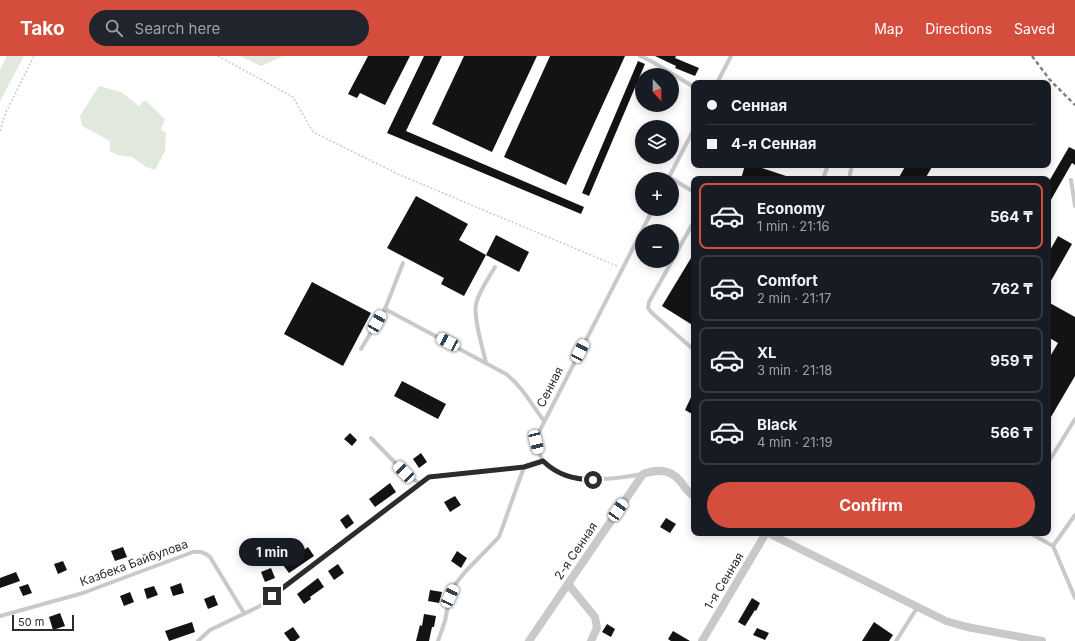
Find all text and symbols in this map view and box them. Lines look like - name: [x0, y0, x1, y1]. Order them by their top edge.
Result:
- search box: [89, 10, 369, 46]
- text: Tako: [20, 17, 65, 40]
- icon: search: [103, 17, 125, 39]
- text: Search here: [135, 19, 220, 38]
- text: Map: [874, 20, 903, 37]
- text: Directions: [925, 20, 992, 37]
- text: Saved: [1014, 20, 1055, 37]
- north arrow: [635, 68, 679, 112]
- map controls: [635, 68, 679, 268]
- text: Сенная: [731, 96, 787, 115]
- button: layers: [635, 120, 679, 164]
- text: 4-я Сенная: [731, 134, 816, 153]
- button: +: [635, 172, 679, 216]
- icon: car: [709, 198, 745, 234]
- text: Economy: [757, 199, 825, 218]
- text: 564 ₸: [990, 207, 1033, 226]
- text: 1 min · 21:16: [757, 218, 830, 234]
- button: −: [635, 224, 679, 268]
- icon: car: [709, 270, 745, 306]
- text: Comfort: [757, 271, 818, 290]
- text: 762 ₸: [992, 279, 1033, 298]
- text: 2 min · 21:17: [757, 290, 831, 306]
- car: [366, 309, 388, 335]
- car: [435, 331, 461, 353]
- car: [569, 338, 591, 364]
- icon: car: [709, 342, 745, 378]
- text: XL: [757, 343, 777, 362]
- text: 959 ₸: [990, 351, 1033, 370]
- text: 3 min · 21:18: [757, 362, 832, 378]
- street label: Сенная: [533, 364, 566, 409]
- icon: car: [709, 414, 745, 450]
- text: Black: [757, 415, 797, 434]
- text: 566 ₸: [990, 423, 1033, 442]
- car: [527, 429, 545, 455]
- text: 4 min · 21:19: [757, 434, 833, 450]
- car: [391, 459, 417, 485]
- route start: [584, 471, 602, 489]
- button: Confirm: [707, 482, 1035, 528]
- car: [606, 497, 630, 523]
- street label: 2-я Сенная: [551, 519, 600, 582]
- street label: Казбека Байбулова: [78, 536, 190, 589]
- callout: 1 min: [239, 538, 305, 566]
- text: 1 min: [256, 544, 288, 560]
- street label: 1-я Сенная: [701, 550, 746, 612]
- car: [439, 583, 461, 609]
- route end: [263, 587, 281, 605]
- scale bar: [12, 613, 74, 632]
- text: 50 m: [18, 615, 44, 629]

